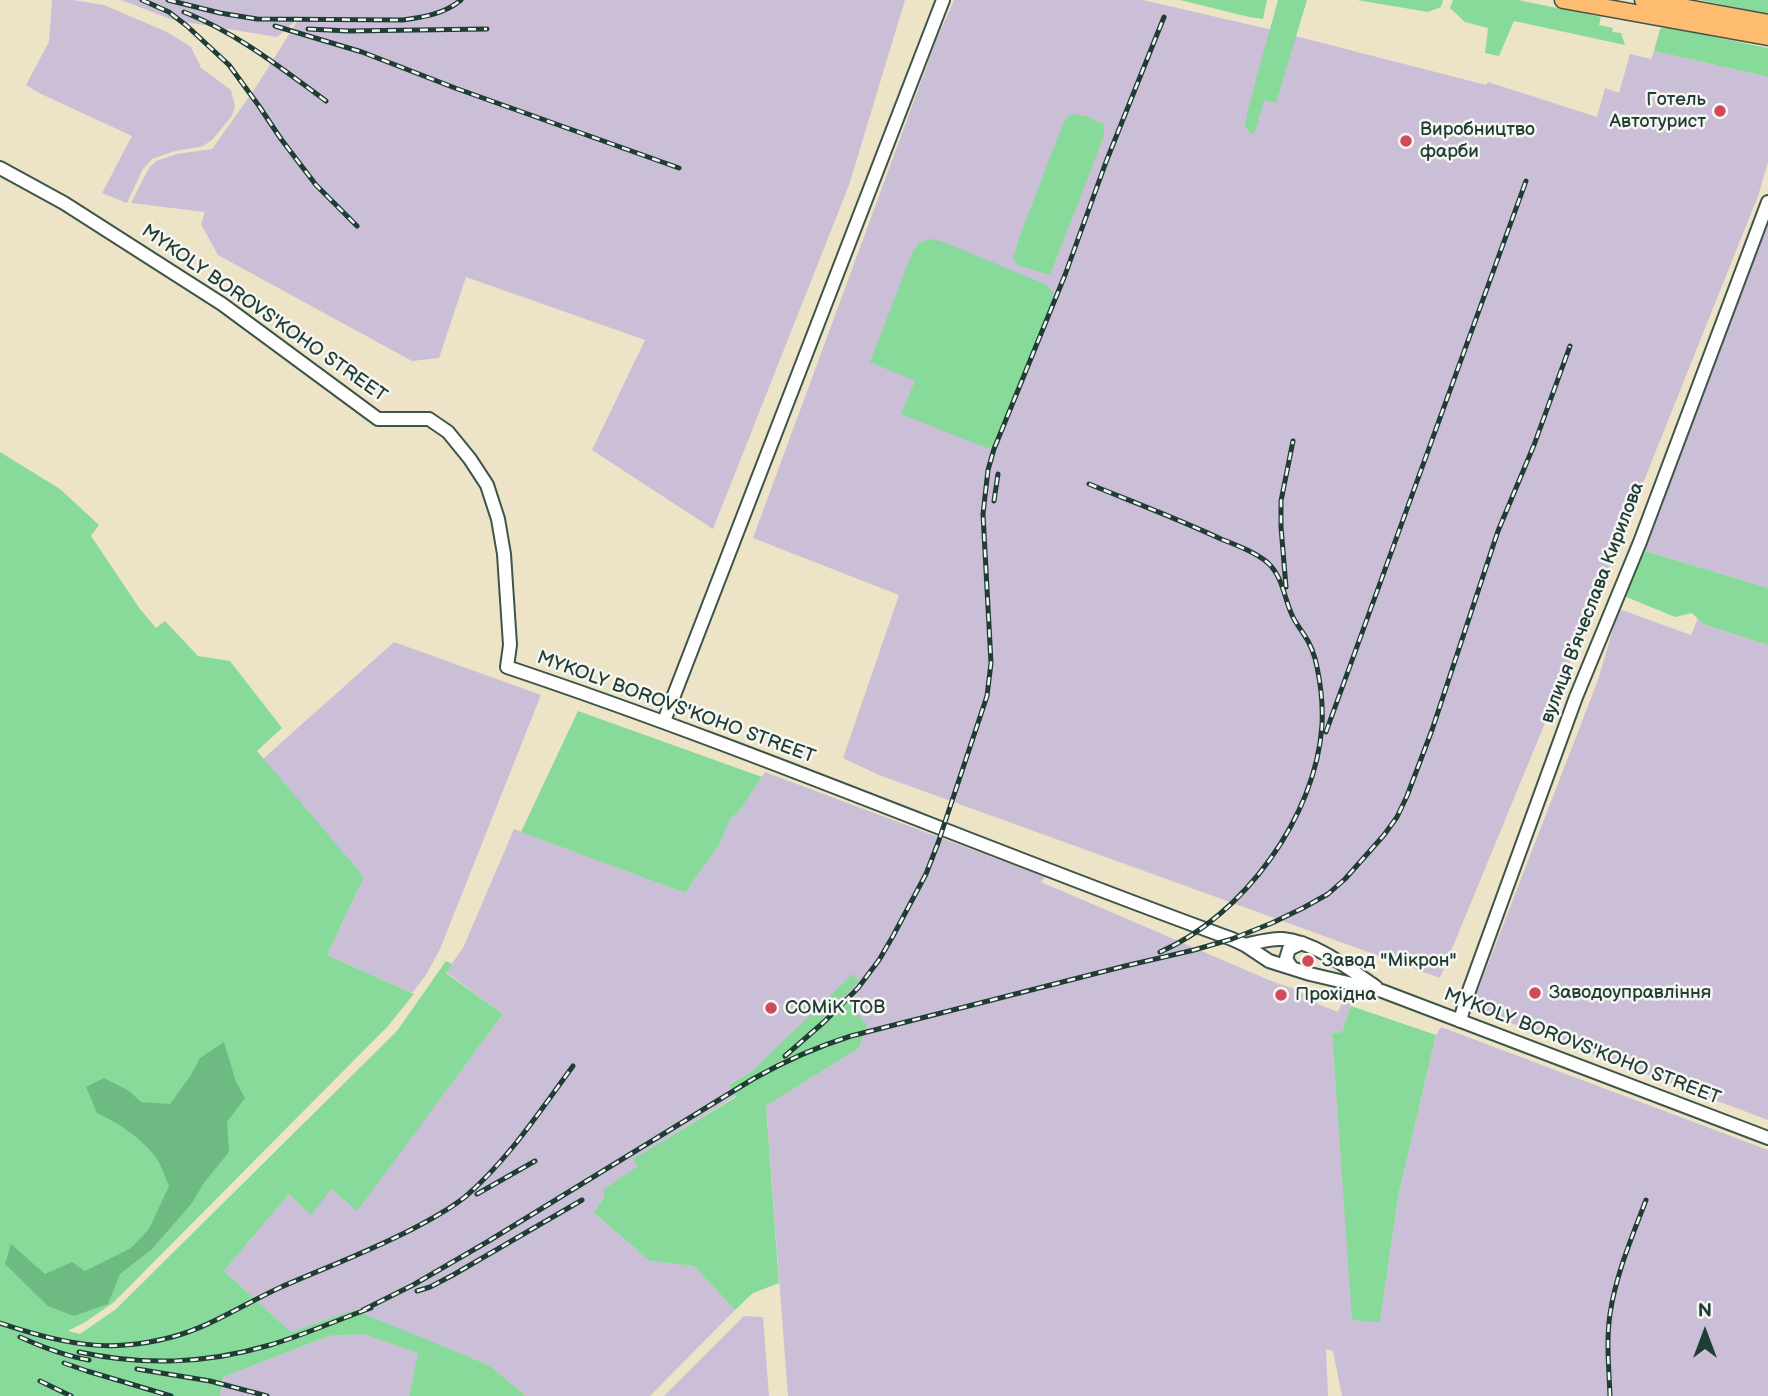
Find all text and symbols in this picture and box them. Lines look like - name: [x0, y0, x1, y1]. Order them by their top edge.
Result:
- place label: Готель Автотурист: [1609, 89, 1706, 133]
- marker: Готель Автотурист: [1712, 103, 1728, 119]
- place label: Виробництво фарби: [1420, 119, 1535, 163]
- marker: Виробництво фарби: [1398, 133, 1414, 149]
- street label: MYKOLY BOROVS'KOHO STREET: [137, 220, 391, 408]
- street label: вулиця Вʼячеслава Кирилова: [1536, 479, 1650, 727]
- street label: MYKOLY BOROVS'KOHO STREET: [534, 647, 818, 769]
- place label: Завод "Мікрон": [1322, 950, 1457, 972]
- marker: Завод "Мікрон": [1300, 953, 1316, 969]
- place label: Заводоуправління: [1549, 982, 1711, 1004]
- place label: Прохідна: [1295, 984, 1376, 1006]
- street label: MYKOLY BOROVS'KOHO STREET: [1440, 984, 1724, 1110]
- marker: Заводоуправління: [1527, 985, 1543, 1001]
- marker: Прохідна: [1273, 987, 1289, 1003]
- place label: СОМіК ТОВ: [785, 997, 885, 1019]
- marker: СОМіК ТОВ: [763, 1000, 779, 1016]
- north arrow: [1670, 1298, 1740, 1368]
- text: N: [1698, 1300, 1712, 1323]

